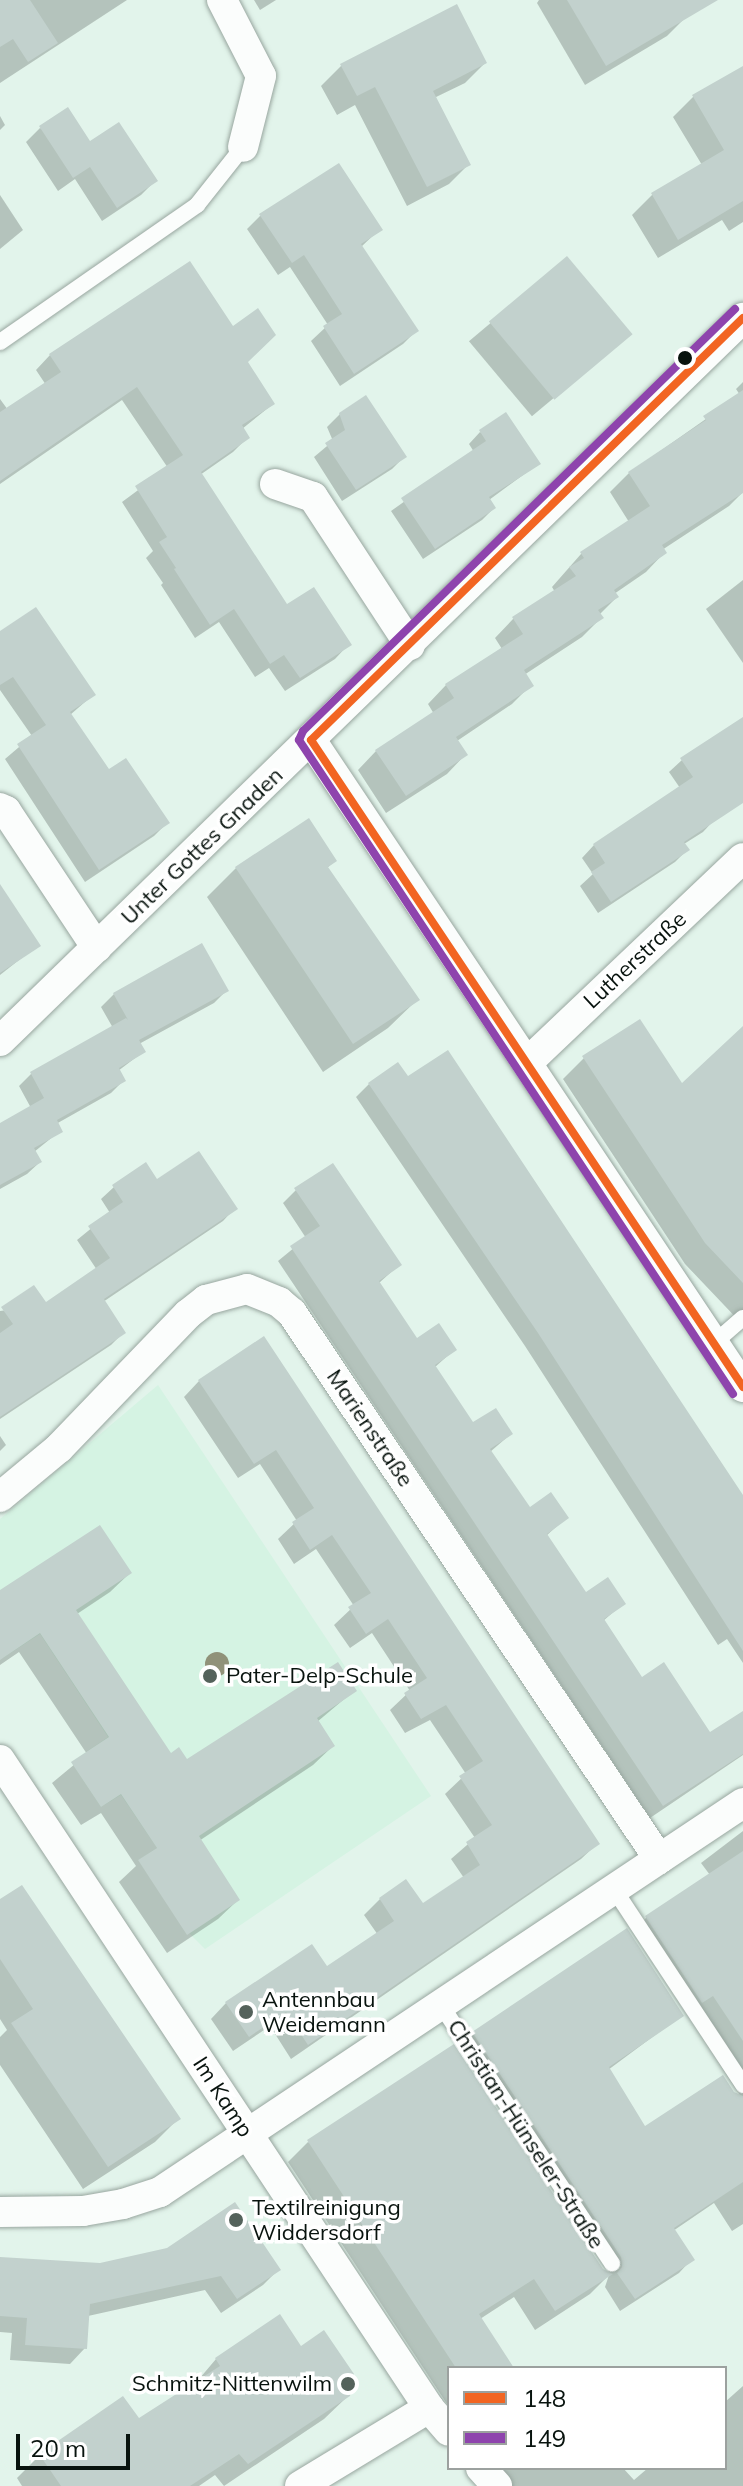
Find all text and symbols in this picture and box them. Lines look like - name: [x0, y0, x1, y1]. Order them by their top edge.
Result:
- unlabelled marker: [677, 350, 693, 366]
- street label: Unter Gottes Gnaden: [116, 762, 288, 930]
- street label: Lutherstraße: [578, 906, 692, 1014]
- street label: Marienstraße: [321, 1364, 419, 1492]
- place label: Pater-Delp-Schule: [226, 1663, 413, 1689]
- marker: Pater-Delp-Schule: [201, 1667, 219, 1685]
- place label: Antennbau Weidemann: [262, 1986, 386, 2038]
- marker: Antennbau Weidemann: [237, 2003, 255, 2021]
- street label: Christian-Hünseler-Straße: [442, 2015, 610, 2253]
- street label: Im Kamp: [187, 2052, 259, 2142]
- place label: Textilreinigung Widdersdorf: [252, 2194, 401, 2246]
- marker: Textilreinigung Widdersdorf: [227, 2211, 245, 2229]
- legend: [447, 2366, 727, 2470]
- place label: Schmitz-Nittenwilm: [132, 2371, 332, 2397]
- marker: Schmitz-Nittenwilm: [339, 2375, 357, 2393]
- text: 148: [523, 2383, 566, 2413]
- scale bar: [20, 2418, 134, 2468]
- text: 149: [523, 2423, 566, 2453]
- text: 20 m: [30, 2433, 86, 2463]

